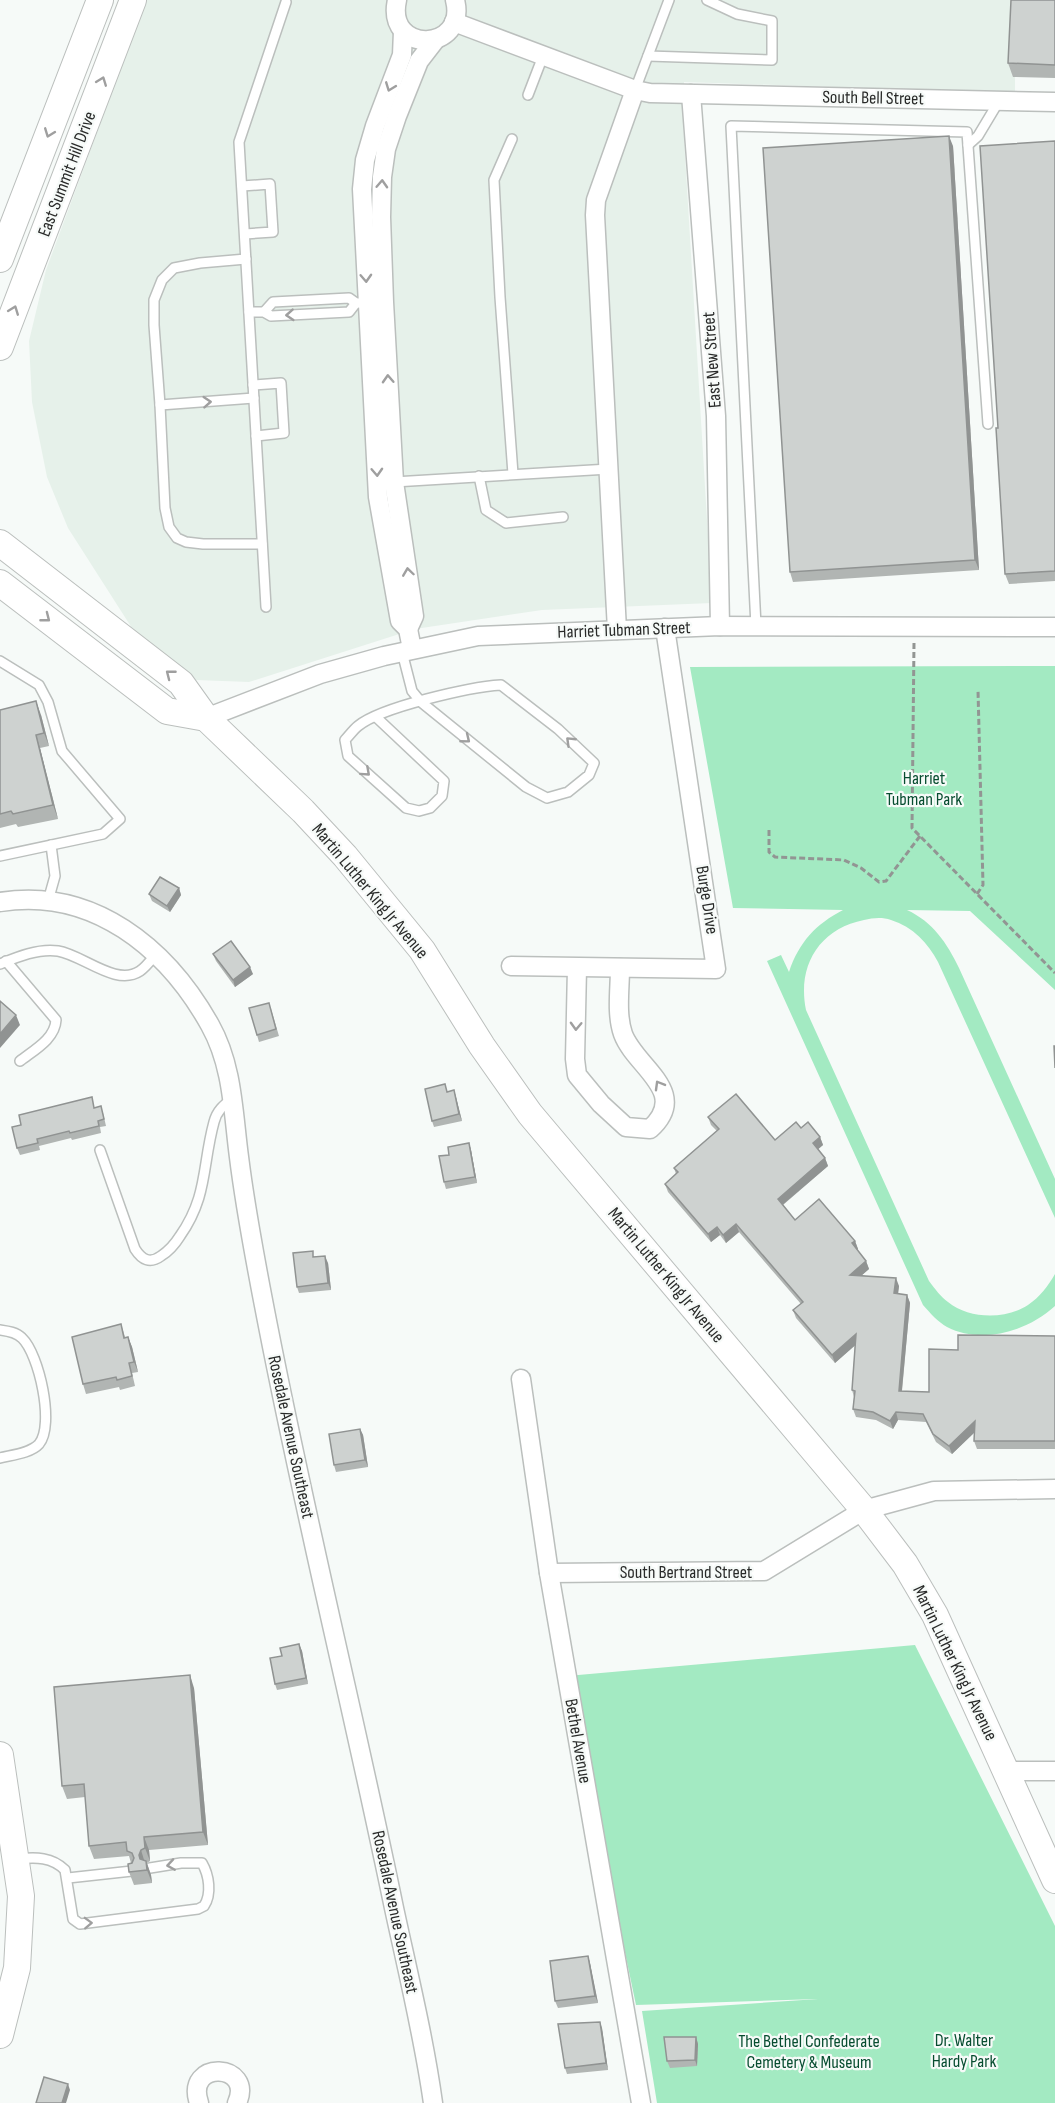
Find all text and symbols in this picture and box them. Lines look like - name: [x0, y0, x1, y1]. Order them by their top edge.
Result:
- one-way arrow: [95, 76, 107, 87]
- one-way arrow: [384, 81, 397, 92]
- street label: South Bell Street: [822, 87, 924, 109]
- street label: East Summit Hill Drive: [33, 108, 101, 240]
- one-way arrow: [43, 127, 56, 138]
- one-way arrow: [375, 179, 388, 188]
- one-way arrow: [360, 273, 373, 282]
- one-way arrow: [7, 305, 19, 316]
- one-way arrow: [286, 309, 295, 322]
- street label: East New Street: [698, 311, 726, 409]
- one-way arrow: [382, 374, 395, 383]
- one-way arrow: [203, 395, 212, 408]
- one-way arrow: [370, 468, 383, 477]
- one-way arrow: [402, 568, 414, 577]
- one-way arrow: [40, 611, 51, 622]
- street label: Harriet Tubman Street: [557, 617, 691, 643]
- one-way arrow: [165, 670, 176, 681]
- one-way arrow: [459, 731, 470, 742]
- one-way arrow: [567, 737, 578, 748]
- one-way arrow: [360, 765, 370, 776]
- park label: Harriet Tubman Park: [886, 768, 962, 810]
- street label: Martin Luther King Jr Avenue: [307, 819, 433, 963]
- street label: Burge Drive: [691, 864, 723, 936]
- one-way arrow: [570, 1022, 583, 1031]
- one-way arrow: [655, 1081, 666, 1092]
- street label: Martin Luther King Jr Avenue: [603, 1203, 729, 1347]
- street label: Rosedale Avenue Southeast: [263, 1354, 319, 1521]
- street label: South Bertrand Street: [620, 1562, 753, 1583]
- street label: Martin Luther King Jr Avenue: [908, 1582, 1002, 1744]
- street label: Bethel Avenue: [560, 1697, 596, 1785]
- street label: Rosedale Avenue Southeast: [367, 1829, 423, 1996]
- one-way arrow: [166, 1858, 175, 1870]
- one-way arrow: [84, 1917, 93, 1929]
- park label: Dr. Walter Hardy Park: [932, 2030, 996, 2072]
- park label: The Bethel Confederate Cemetery & Museum: [738, 2031, 880, 2073]

